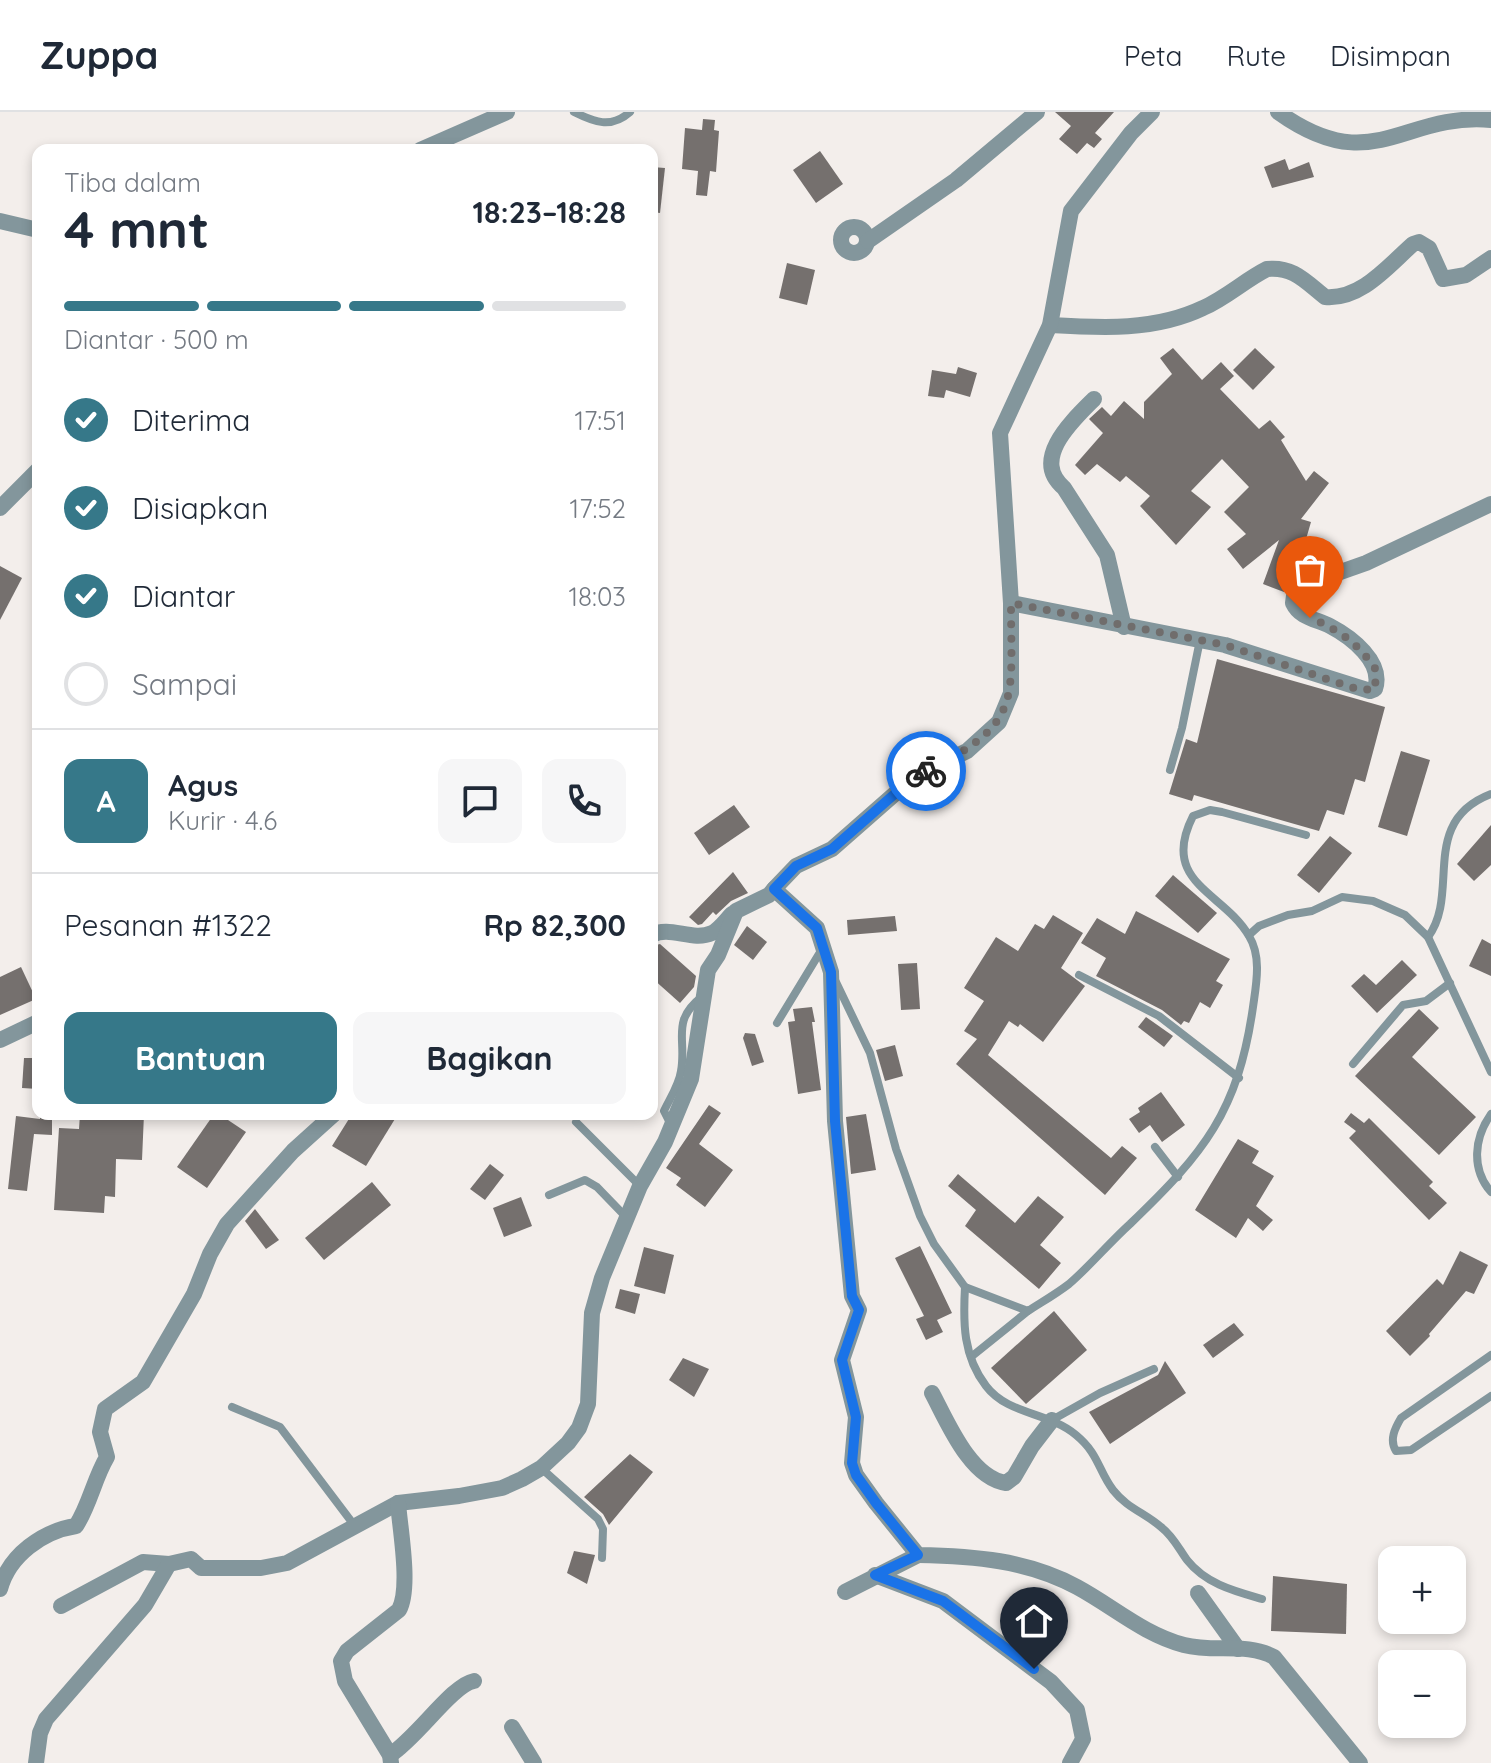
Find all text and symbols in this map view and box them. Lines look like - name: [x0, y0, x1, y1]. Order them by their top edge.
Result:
- text: Zuppa: [40, 31, 158, 79]
- text: Peta: [1124, 38, 1183, 73]
- text: Rute: [1227, 38, 1286, 73]
- text: Disimpan: [1330, 38, 1451, 73]
- text: Tiba dalam: [64, 166, 201, 199]
- text: 18:23–18:28: [472, 193, 626, 231]
- text: 4 mnt: [64, 196, 209, 261]
- text: Diantar · 500 m: [64, 323, 249, 356]
- icon: check: [64, 398, 108, 442]
- text: Diterima: [132, 401, 250, 439]
- text: 17:51: [574, 404, 626, 437]
- icon: check: [64, 486, 108, 530]
- text: Disiapkan: [132, 489, 268, 527]
- text: 17:52: [570, 492, 626, 525]
- pin: [1276, 536, 1344, 618]
- icon: bag: [1288, 548, 1332, 592]
- icon: check: [64, 574, 108, 618]
- text: Diantar: [132, 577, 235, 615]
- text: 18:03: [568, 580, 626, 613]
- text: Sampai: [132, 665, 237, 703]
- courier: [886, 731, 966, 811]
- icon: bike: [904, 749, 948, 793]
- button: chat: [438, 759, 522, 843]
- button: phone: [542, 759, 626, 843]
- text: Agus: [168, 766, 238, 804]
- text: A: [96, 782, 116, 820]
- text: Kurir · 4.6: [168, 804, 277, 837]
- text: Pesanan #1322: [64, 906, 272, 944]
- text: Rp 82,300: [483, 906, 626, 944]
- button: Bantuan: [64, 1012, 337, 1104]
- button: Bagikan: [353, 1012, 626, 1104]
- map controls: [1378, 1546, 1466, 1738]
- button: +: [1378, 1546, 1466, 1634]
- pin: [1000, 1587, 1068, 1669]
- icon: home: [1012, 1599, 1056, 1643]
- button: −: [1378, 1650, 1466, 1738]

